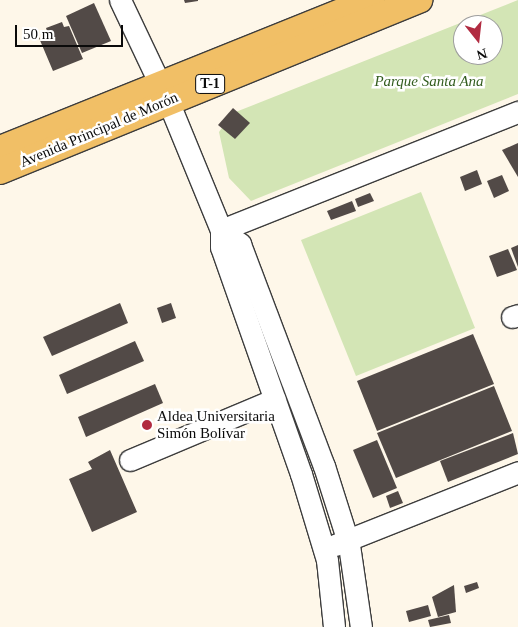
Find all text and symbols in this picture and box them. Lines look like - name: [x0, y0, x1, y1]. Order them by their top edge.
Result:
- scale bar: [18, 15, 125, 47]
- north arrow: [453, 15, 503, 65]
- text: 50 m: [23, 26, 53, 42]
- text: N: [475, 45, 489, 63]
- road number: T-1: [195, 72, 225, 96]
- park label: Parque Santa Ana: [374, 73, 484, 91]
- street label: Avenida Principal de Morón: [17, 88, 181, 172]
- place label: Aldea Universitaria Simón Bolívar: [157, 407, 275, 442]
- marker: Aldea Universitaria Simón Bolívar: [141, 419, 153, 431]

